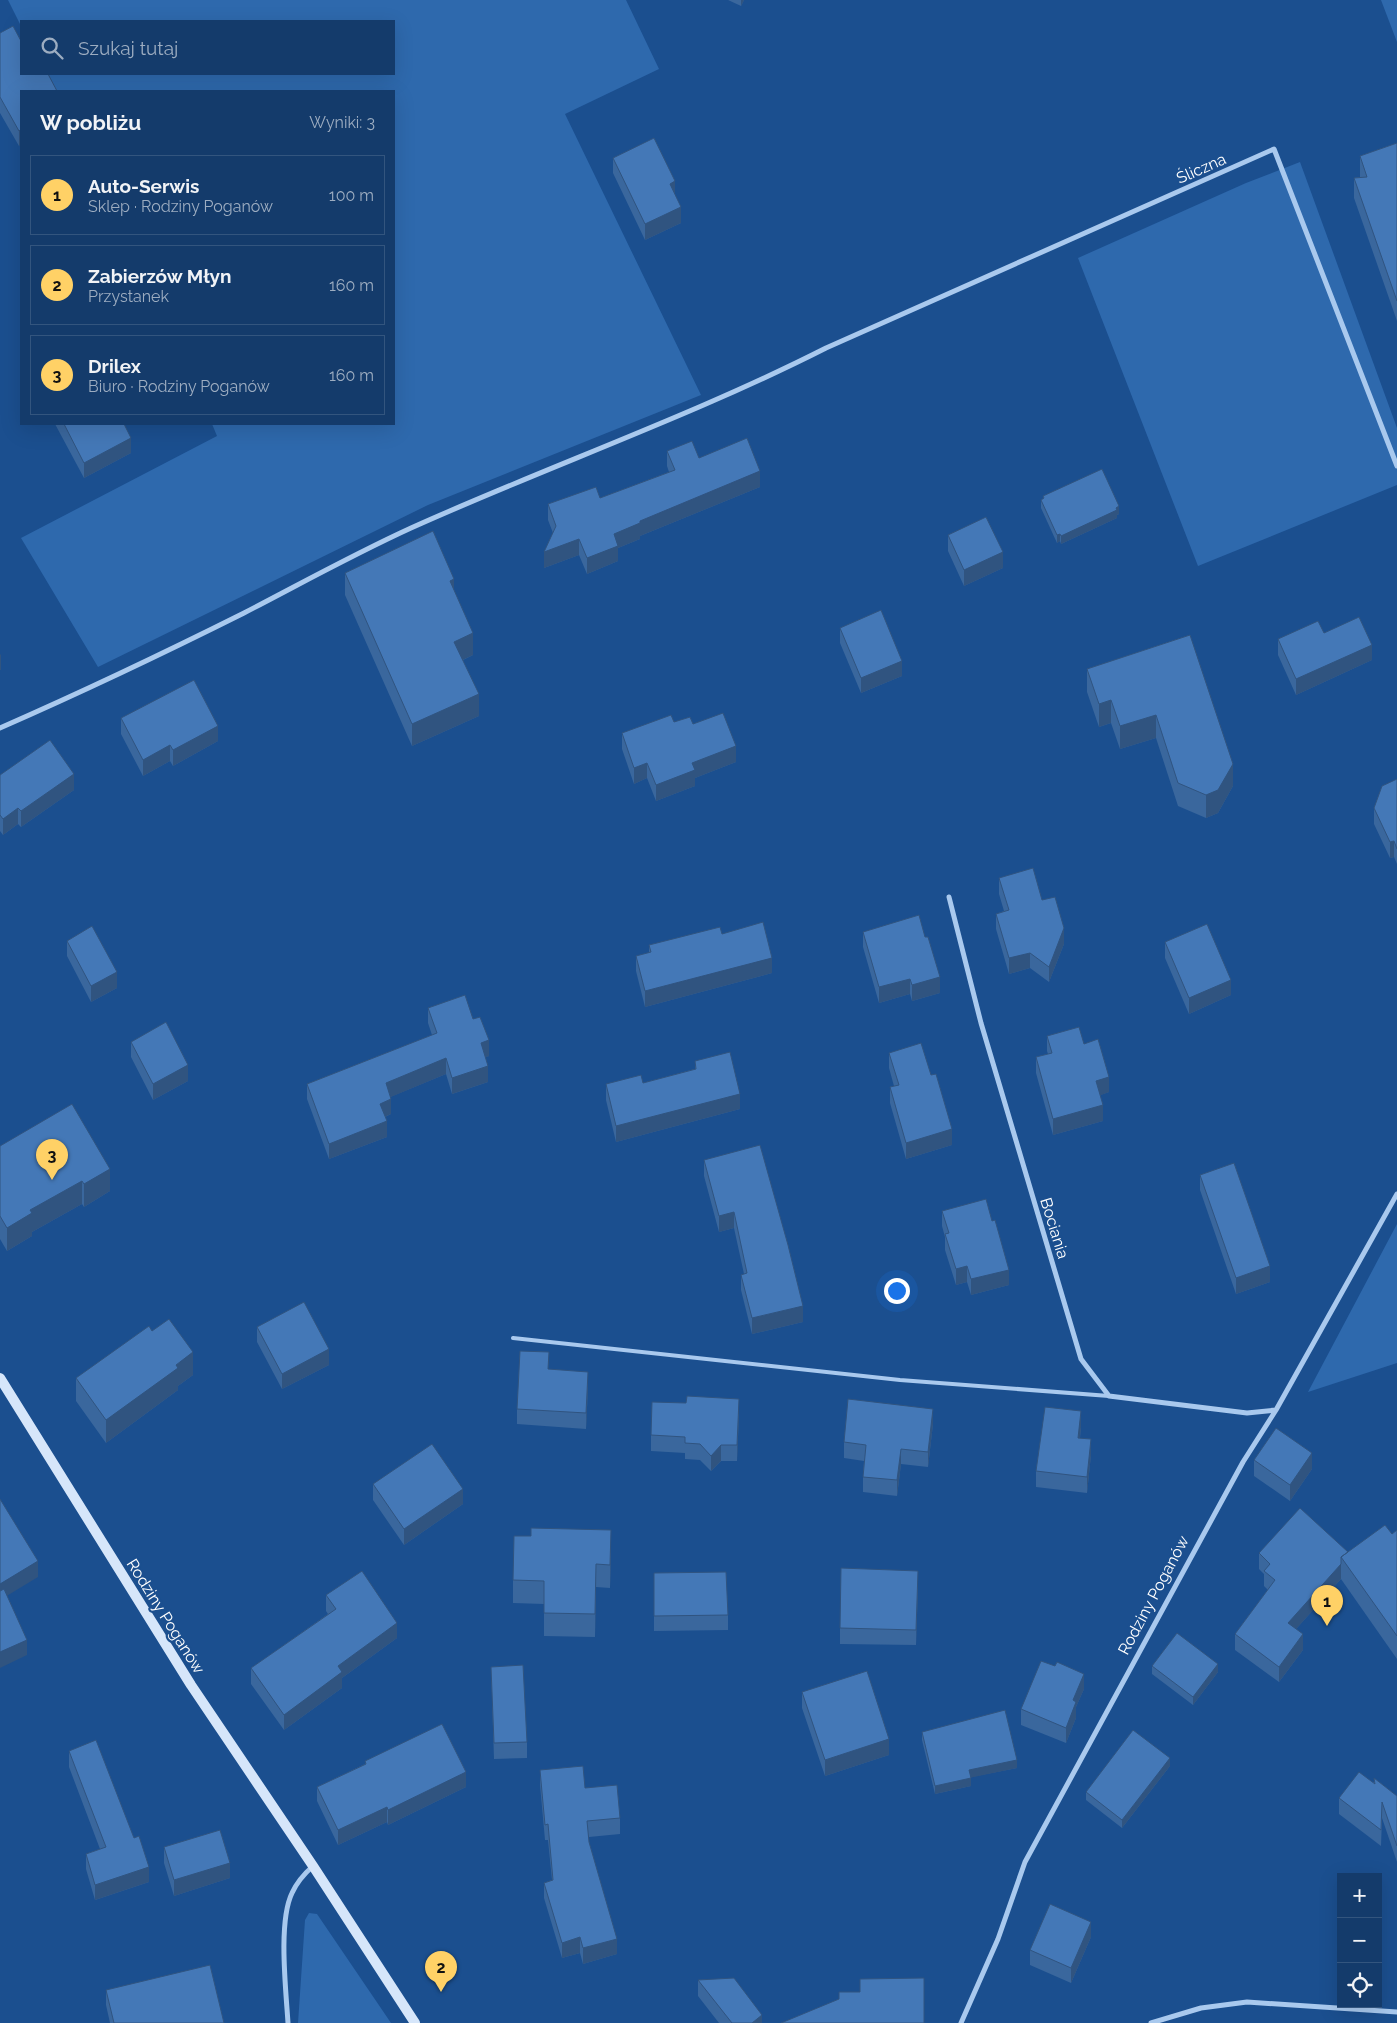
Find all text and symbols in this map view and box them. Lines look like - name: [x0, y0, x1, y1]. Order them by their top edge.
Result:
- search box: [20, 20, 395, 75]
- icon: search: [38, 34, 66, 62]
- text: Szukaj tutaj: [78, 37, 178, 59]
- text: W pobliżu: [40, 110, 141, 135]
- text: Wyniki: 3: [309, 113, 375, 132]
- street label: Śliczna: [1173, 148, 1229, 188]
- text: Auto-Serwis: [88, 175, 199, 197]
- text: 1: [53, 186, 61, 205]
- text: 100 m: [329, 186, 374, 205]
- text: Sklep · Rodziny Poganów: [88, 197, 273, 216]
- text: Zabierzów Młyn: [88, 265, 231, 287]
- text: 2: [52, 276, 62, 295]
- text: 160 m: [329, 276, 374, 295]
- text: Przystanek: [88, 287, 169, 306]
- text: Drilex: [88, 355, 141, 377]
- text: 3: [53, 366, 61, 385]
- text: 160 m: [329, 366, 374, 385]
- text: Biuro · Rodziny Poganów: [88, 377, 270, 396]
- pin: 3: [36, 1139, 68, 1180]
- street label: Bociania: [1036, 1195, 1073, 1261]
- your location: [884, 1278, 910, 1304]
- street label: Rodziny Poganów: [1114, 1533, 1193, 1658]
- street label: Rodziny Poganów: [123, 1555, 209, 1677]
- pin: 1: [1311, 1585, 1343, 1626]
- map controls: [1337, 1873, 1382, 2008]
- button: +: [1337, 1873, 1382, 1918]
- button: −: [1337, 1918, 1382, 1963]
- pin: 2: [425, 1951, 457, 1992]
- button: locate: [1337, 1963, 1382, 2008]

